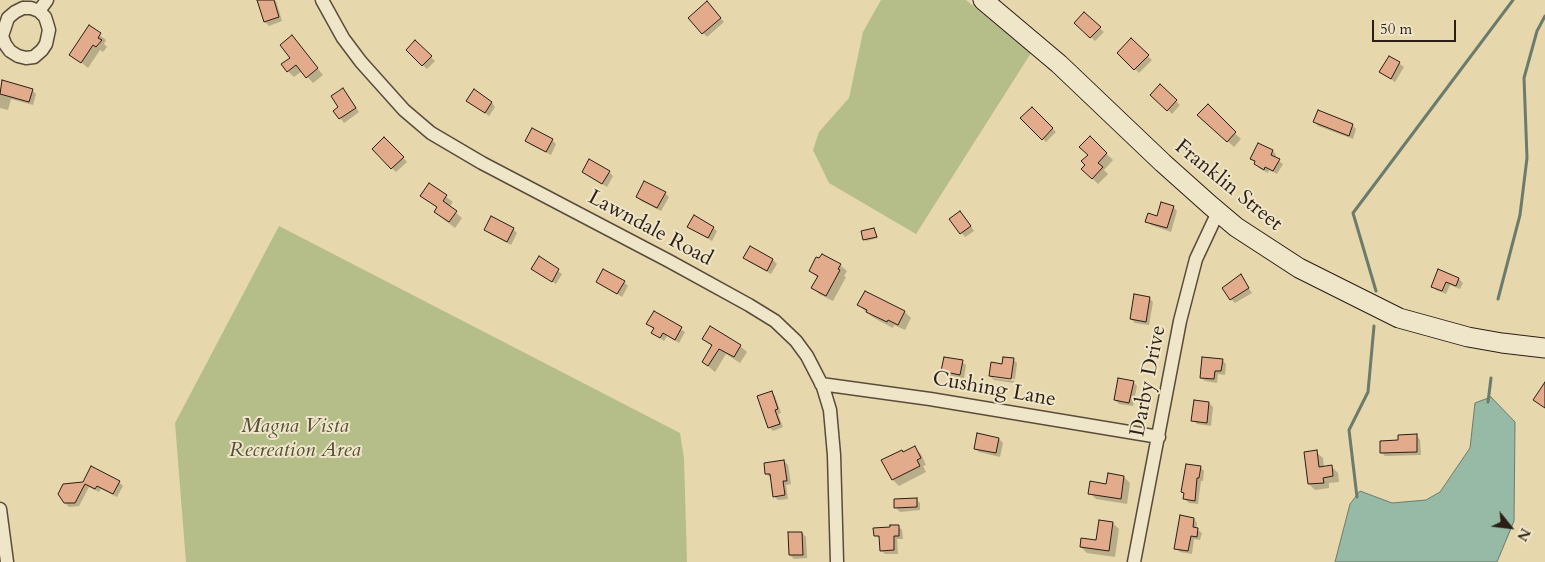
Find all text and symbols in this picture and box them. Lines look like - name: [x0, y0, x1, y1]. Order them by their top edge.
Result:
- scale bar: [1375, 10, 1459, 42]
- text: 50 m: [1380, 19, 1412, 39]
- street label: Franklin Street: [1169, 135, 1287, 237]
- street label: Lawndale Road: [583, 186, 717, 272]
- street label: Darby Drive: [1126, 323, 1172, 439]
- street label: Cushing Lane: [930, 367, 1058, 413]
- park label: Magna Vista Recreation Area: [229, 414, 361, 464]
- north arrow: [1485, 502, 1535, 552]
- text: N: [1512, 525, 1535, 544]

